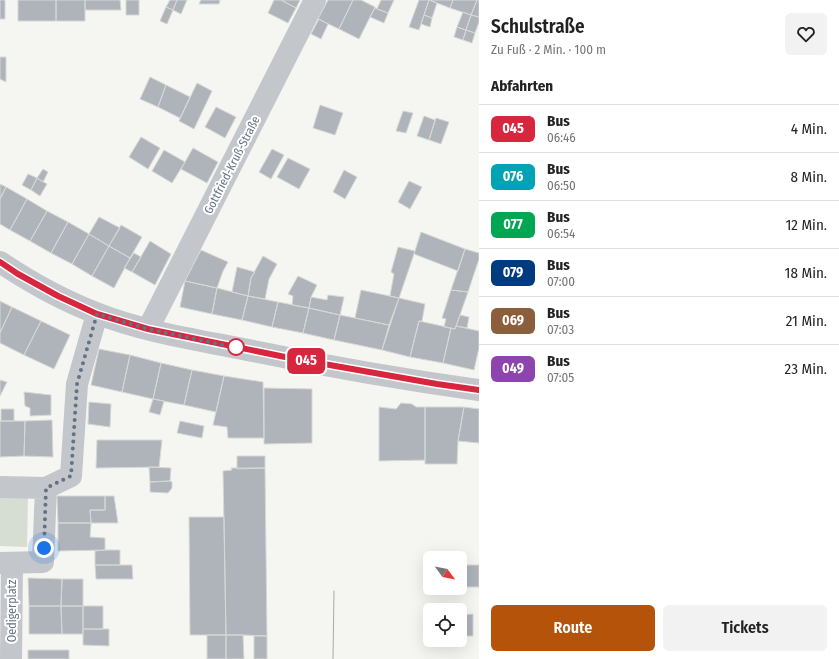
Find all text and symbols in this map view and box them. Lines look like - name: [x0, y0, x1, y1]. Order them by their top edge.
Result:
- button: heart: [785, 13, 827, 55]
- text: Schulstraße: [491, 15, 585, 38]
- text: Zu Fuß · 2 Min. · 100 m: [491, 42, 606, 57]
- text: Abfahrten: [491, 77, 553, 95]
- text: Bus: [547, 112, 570, 130]
- street label: Gottfried-Kruß-Straße: [201, 114, 263, 216]
- text: 045: [502, 120, 524, 137]
- text: 4 Min.: [791, 120, 827, 138]
- text: 06:46: [547, 130, 576, 145]
- text: Bus: [547, 160, 570, 178]
- text: 076: [503, 168, 523, 185]
- text: 8 Min.: [790, 168, 827, 186]
- text: 06:50: [547, 178, 576, 193]
- text: Bus: [547, 208, 570, 226]
- text: 077: [503, 216, 523, 233]
- text: 12 Min.: [785, 216, 827, 234]
- text: 06:54: [547, 226, 575, 241]
- text: Bus: [547, 256, 570, 274]
- text: 079: [503, 264, 523, 281]
- text: 18 Min.: [785, 264, 827, 282]
- text: 07:00: [547, 274, 575, 289]
- text: Bus: [547, 304, 570, 322]
- text: 069: [502, 312, 524, 329]
- text: 21 Min.: [786, 312, 827, 330]
- text: 07:03: [547, 322, 574, 337]
- unlabelled marker: [227, 338, 245, 356]
- line badge: 045: [283, 348, 329, 374]
- text: 045: [295, 352, 317, 369]
- text: Bus: [547, 352, 570, 370]
- text: 049: [502, 360, 524, 377]
- text: 23 Min.: [785, 360, 827, 378]
- text: 07:05: [547, 370, 574, 385]
- your location: [34, 538, 54, 558]
- north arrow: [423, 551, 467, 595]
- map controls: [423, 551, 467, 647]
- street label: Oedigerplatz: [5, 579, 19, 642]
- button: locate: [423, 603, 467, 647]
- button: Route: [491, 605, 655, 651]
- button: Tickets: [663, 605, 827, 651]

